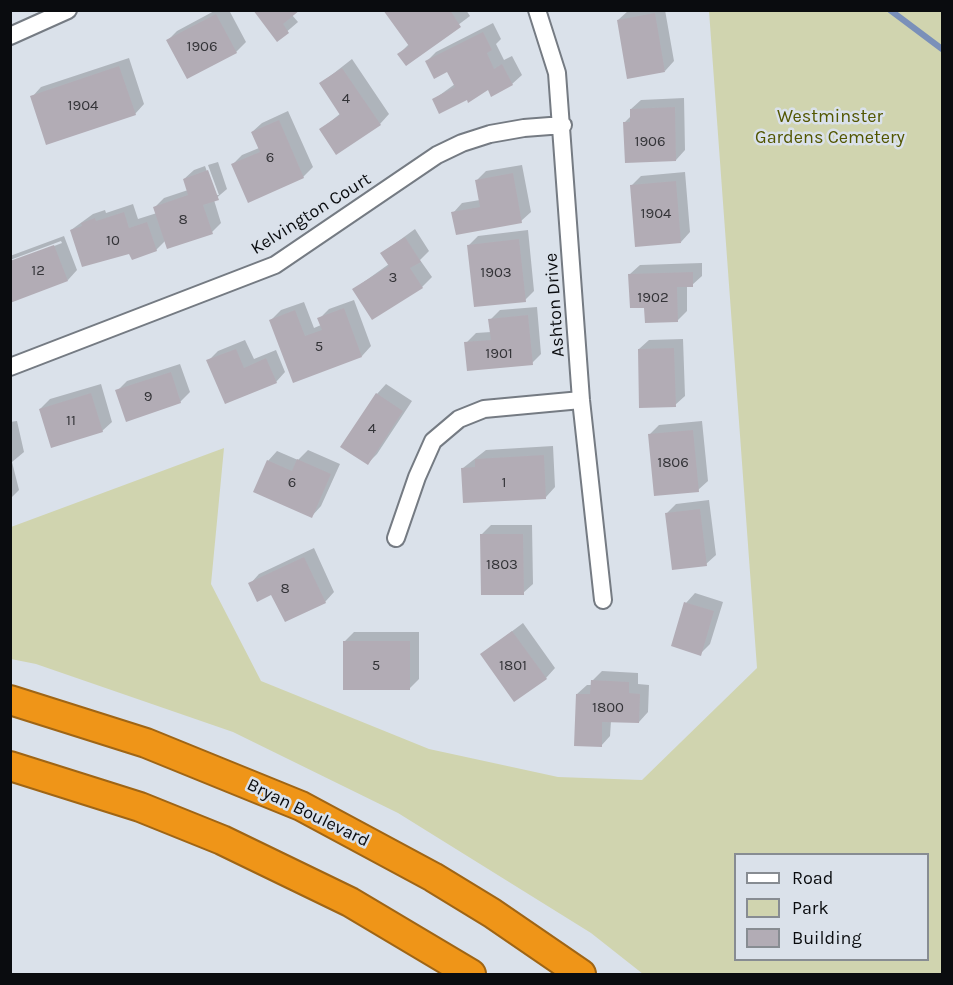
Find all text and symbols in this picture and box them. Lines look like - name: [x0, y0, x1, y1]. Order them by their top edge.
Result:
- house number: 1906: [186, 38, 218, 56]
- house number: 4: [342, 90, 350, 108]
- house number: 1904: [68, 97, 98, 115]
- park label: Westminster Gardens Cemetery: [755, 106, 905, 148]
- house number: 1906: [634, 133, 666, 151]
- house number: 6: [266, 149, 274, 167]
- street label: Kelvington Court: [247, 168, 375, 260]
- house number: 1904: [641, 205, 671, 223]
- house number: 8: [178, 211, 188, 229]
- house number: 10: [106, 232, 120, 250]
- street label: Ashton Drive: [541, 252, 569, 358]
- house number: 12: [31, 262, 45, 280]
- house number: 1903: [480, 264, 512, 282]
- house number: 3: [389, 269, 397, 287]
- house number: 1902: [637, 289, 669, 307]
- house number: 5: [315, 338, 323, 356]
- house number: 1901: [485, 345, 513, 363]
- house number: 9: [144, 388, 152, 406]
- house number: 11: [66, 412, 76, 430]
- house number: 4: [368, 420, 376, 438]
- house number: 1806: [657, 454, 689, 472]
- house number: 6: [288, 474, 296, 492]
- house number: 1: [502, 474, 506, 492]
- house number: 1803: [486, 556, 518, 574]
- house number: 8: [280, 580, 290, 598]
- house number: 5: [372, 657, 380, 675]
- house number: 1801: [499, 657, 527, 675]
- house number: 1800: [592, 699, 624, 717]
- street label: Bryan Boulevard: [243, 774, 373, 852]
- legend: [734, 853, 929, 961]
- text: Road: [792, 867, 833, 889]
- text: Park: [792, 897, 829, 919]
- text: Building: [792, 927, 862, 949]

